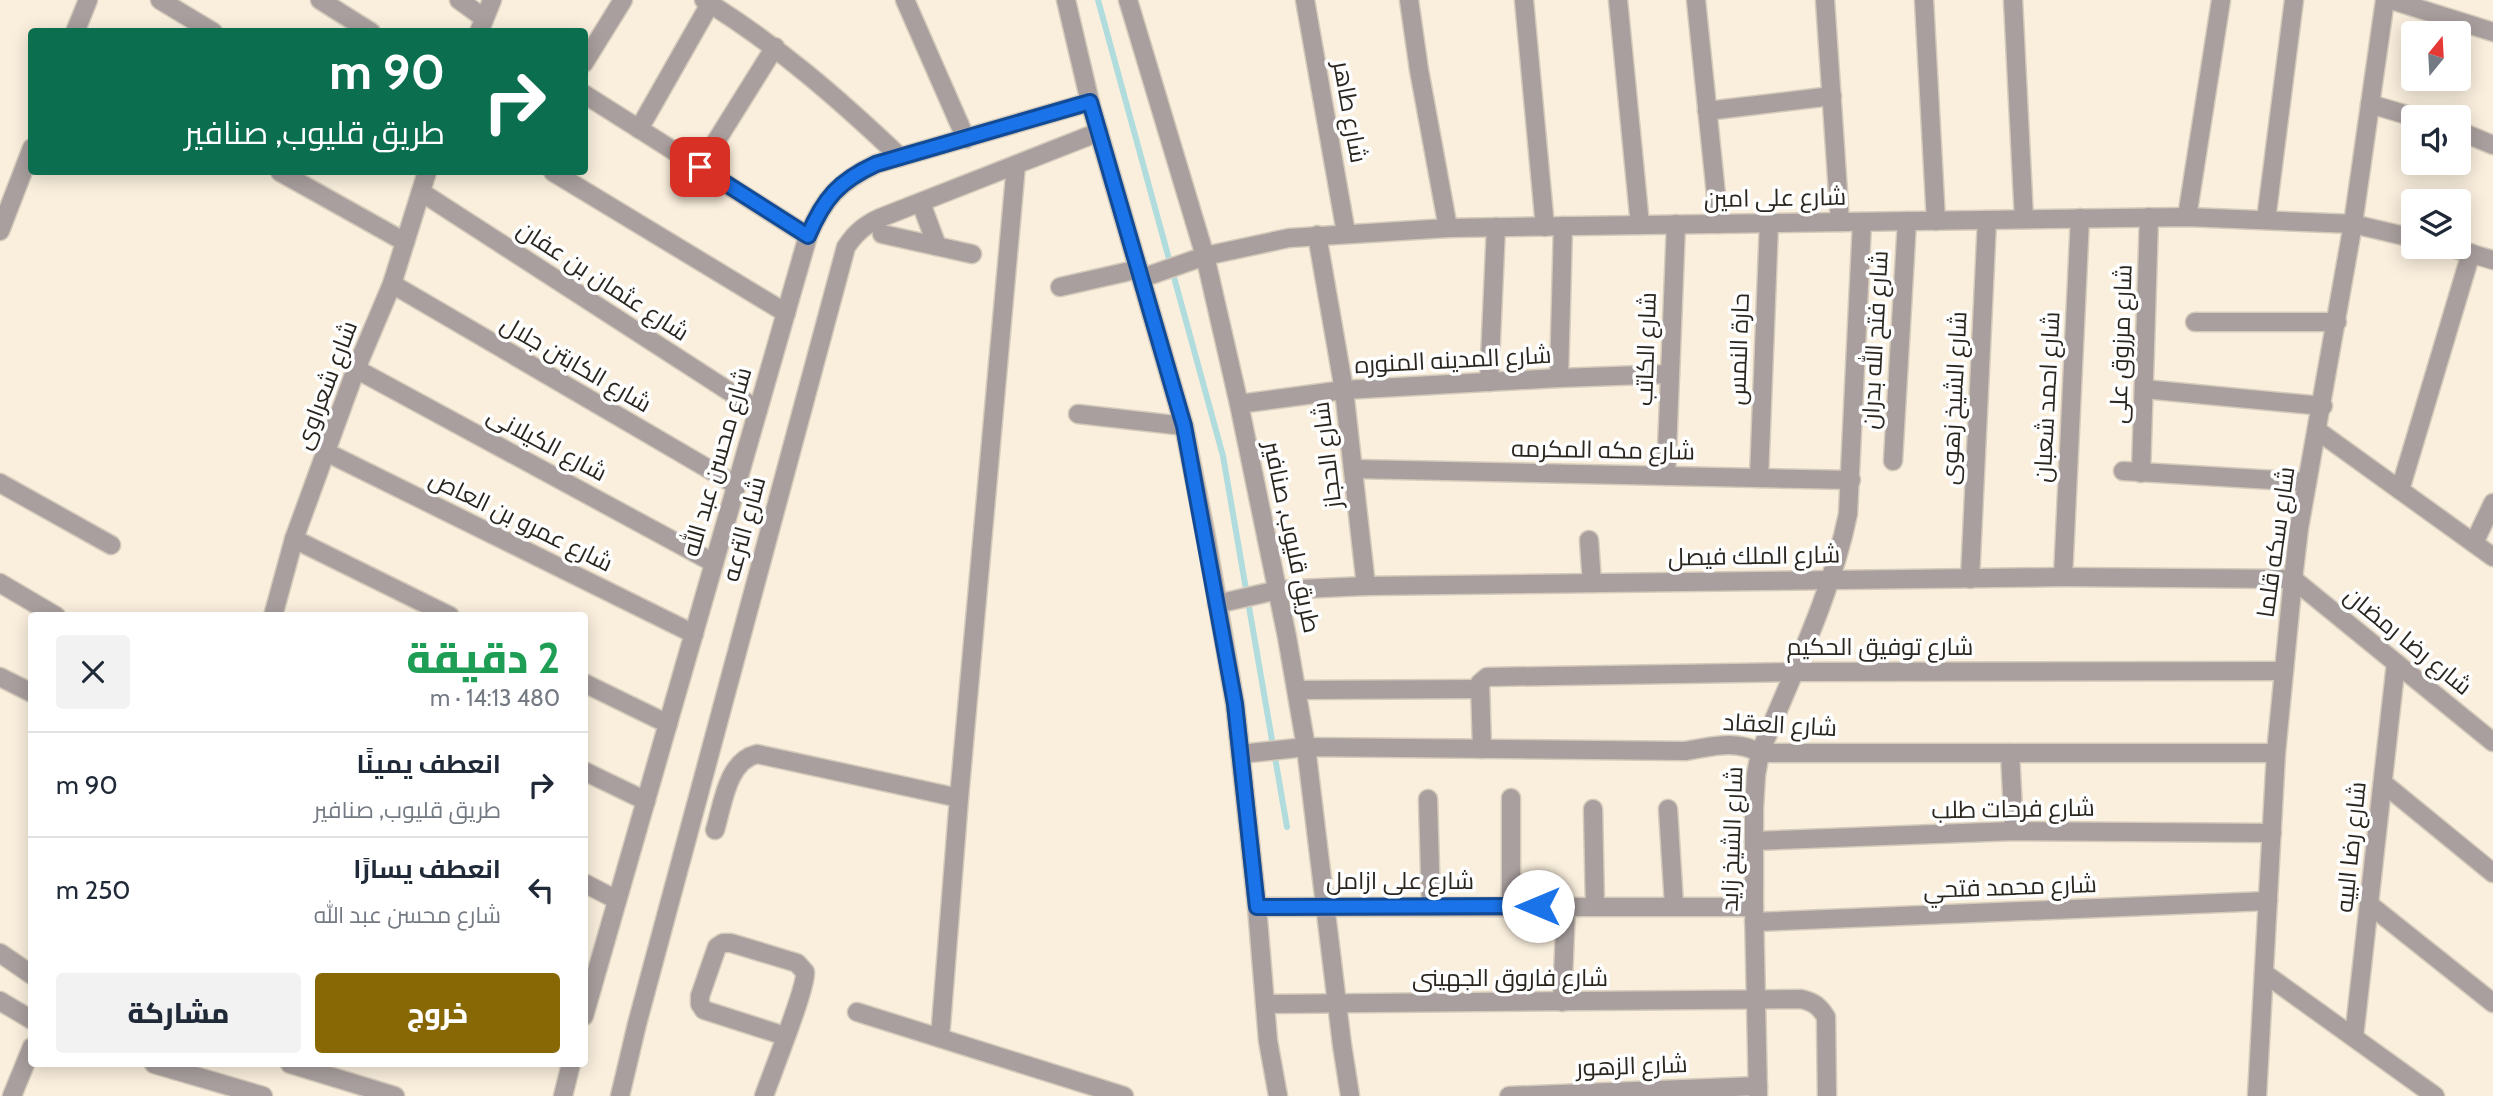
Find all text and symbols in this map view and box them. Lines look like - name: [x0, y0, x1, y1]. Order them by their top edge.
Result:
- north arrow: [2401, 21, 2471, 91]
- map controls: [2401, 21, 2471, 259]
- text: 90 m: [329, 42, 445, 101]
- icon: right: [469, 56, 560, 147]
- street label: شارع طاهر: [1325, 57, 1374, 166]
- button: sound: [2401, 105, 2471, 175]
- text: طريق قليوب, صنافير: [185, 113, 445, 152]
- pin: [670, 137, 730, 197]
- icon: arrive: [681, 148, 719, 186]
- street label: شارع على امين: [1704, 182, 1846, 215]
- button: layers: [2401, 189, 2471, 259]
- street label: شارع عثمان بن عفان: [511, 214, 695, 349]
- street label: شارع فتح الله بدران: [1854, 250, 1896, 430]
- street label: شارع مرزوق على: [2103, 264, 2140, 424]
- street label: شارع الكاتب: [1629, 292, 1664, 406]
- street label: حارة النمس: [1722, 292, 1755, 406]
- street label: شارع الكابتن جلال: [495, 309, 657, 420]
- street label: شارع الشيخ زهوى: [1934, 310, 1975, 486]
- street label: شارع احمد شعبان: [2028, 311, 2067, 483]
- street label: شارع شعراوى: [288, 316, 365, 454]
- street label: شارع المدينه المنوره: [1354, 340, 1552, 381]
- street label: شارع محسن عبد الله: [675, 364, 759, 560]
- street label: شارع الكيلانى: [481, 400, 612, 489]
- street label: شارع الحجاز: [1306, 400, 1350, 512]
- street label: شارع مكه المكرمه: [1511, 433, 1695, 468]
- street label: طريق قليوب, صنافير: [1257, 436, 1327, 636]
- street label: شارع عمرو بن العاص: [424, 464, 618, 579]
- street label: شارع سكه قلما: [2251, 465, 2302, 620]
- street label: شارع الترعه: [716, 473, 773, 585]
- street label: شارع الملك فيصل: [1668, 539, 1840, 574]
- street label: شارع رضا رمضان: [2337, 580, 2478, 702]
- text: 2 دقيقة: [406, 632, 560, 684]
- street label: شارع توفيق الحكيم: [1787, 632, 1973, 663]
- button: close: [56, 635, 130, 709]
- text: 480 m · 14:13: [430, 684, 560, 712]
- street label: شارع العقاد: [1722, 707, 1838, 744]
- text: انعطف يمينًا: [357, 748, 501, 780]
- icon: right: [522, 766, 560, 804]
- street label: شارع الشيخ زايد: [1714, 766, 1751, 912]
- text: 90 m: [56, 769, 118, 801]
- street label: شارع رضا البيه: [2329, 780, 2374, 914]
- street label: شارع فرحات طلب: [1931, 793, 2095, 826]
- text: طريق قليوب, صنافير: [314, 796, 501, 824]
- text: انعطف يسارًا: [353, 853, 501, 885]
- street label: شارع على ازامل: [1326, 866, 1474, 897]
- position arrow: [1501, 869, 1575, 943]
- street label: شارع محمد فتحي: [1923, 869, 2097, 909]
- icon: left: [522, 871, 560, 909]
- text: 250 m: [56, 874, 131, 906]
- text: شارع محسن عبد الله: [314, 901, 501, 929]
- street label: شارع فاروق الجهينى: [1412, 963, 1608, 994]
- button: مشاركة: [56, 973, 301, 1053]
- button: خروج: [315, 973, 560, 1053]
- street label: شارع الزهور: [1574, 1049, 1688, 1084]

